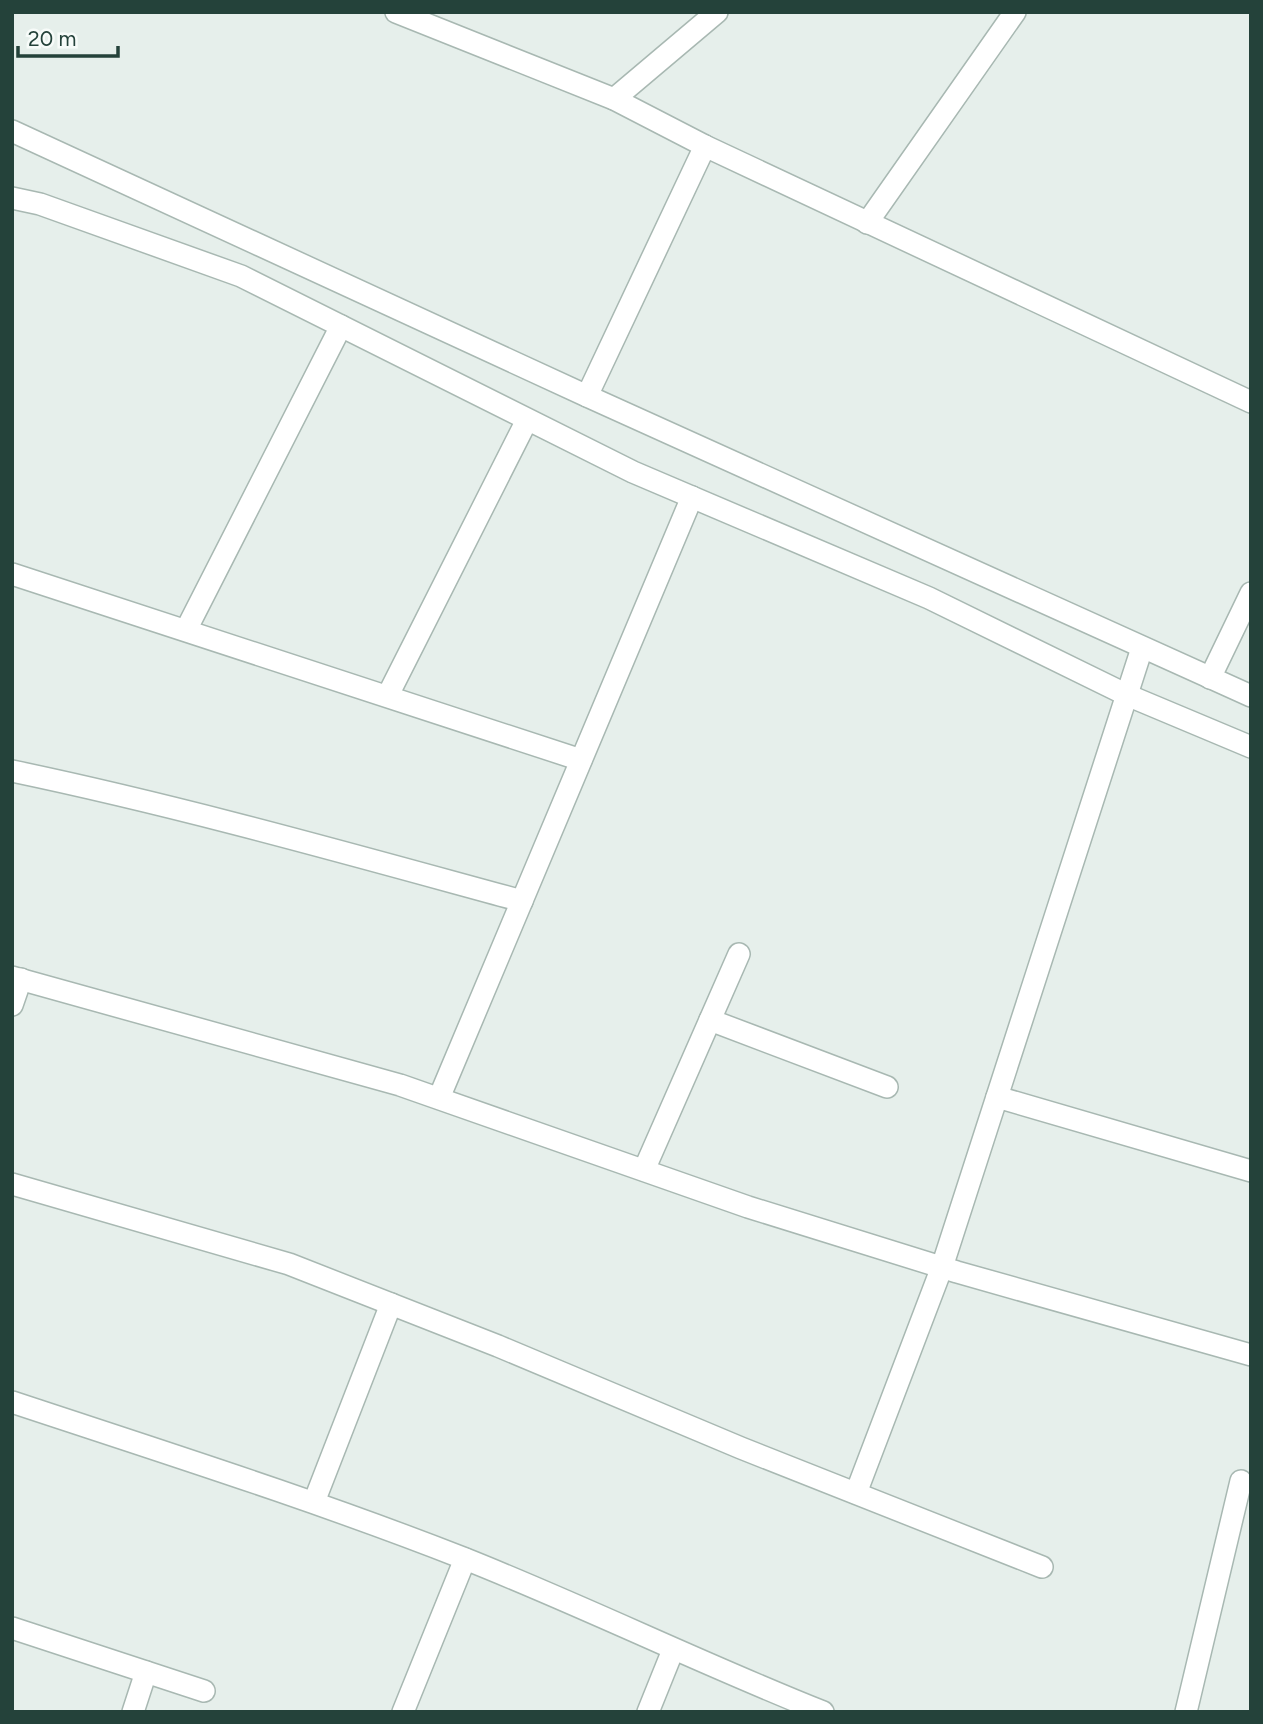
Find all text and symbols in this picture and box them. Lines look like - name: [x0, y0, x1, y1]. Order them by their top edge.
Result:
- scale bar: [18, 14, 117, 58]
- text: 20 m: [28, 26, 76, 51]

